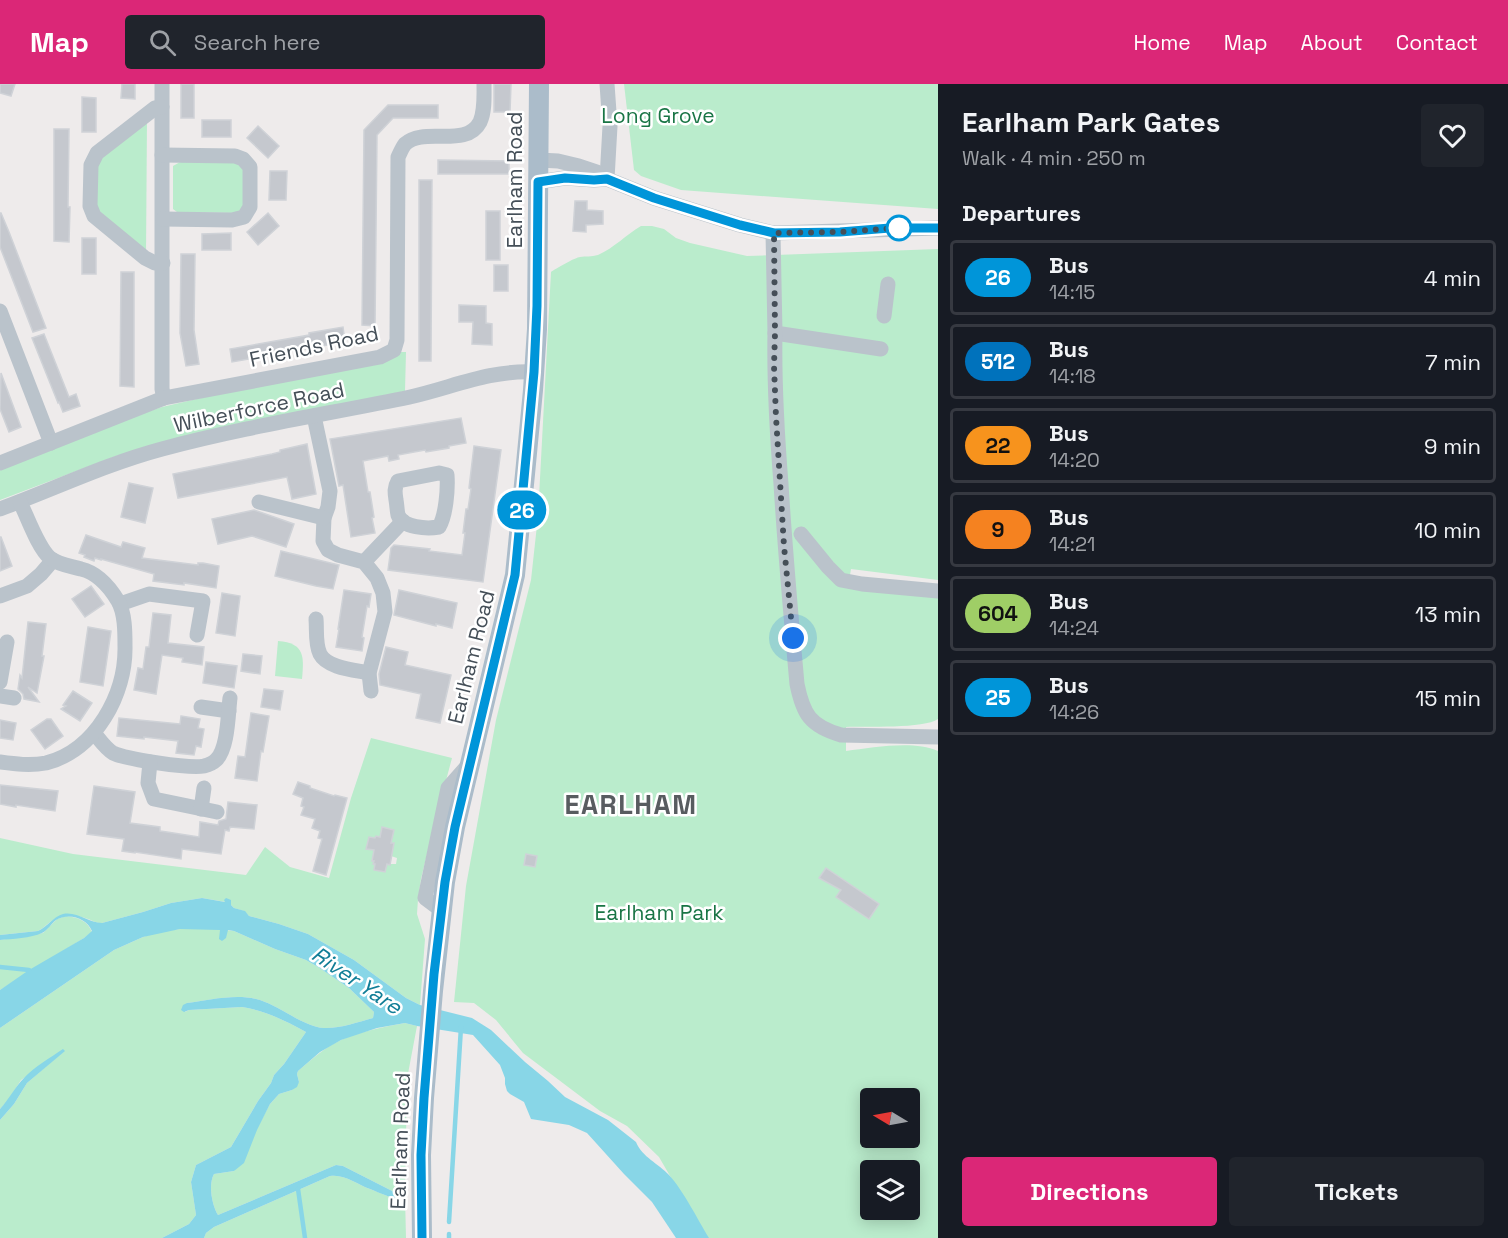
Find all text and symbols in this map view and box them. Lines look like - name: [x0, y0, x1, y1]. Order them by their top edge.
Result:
- search box: [125, 15, 545, 69]
- text: Map: [30, 24, 89, 60]
- icon: search: [146, 26, 179, 59]
- text: Search here: [194, 28, 321, 56]
- text: Home: [1133, 29, 1191, 56]
- text: Map: [1224, 29, 1268, 56]
- text: About: [1301, 29, 1363, 56]
- text: Contact: [1396, 29, 1478, 56]
- park label: Long Grove: [601, 102, 715, 129]
- text: Earlham Park Gates: [962, 104, 1220, 140]
- button: heart: [1421, 104, 1484, 167]
- street label: Earlham Road: [501, 112, 528, 248]
- text: Walk · 4 min · 250 m: [962, 145, 1146, 171]
- text: Departures: [962, 199, 1081, 227]
- unlabelled marker: [886, 215, 912, 241]
- text: Bus: [1049, 251, 1089, 279]
- text: 26: [985, 264, 1011, 291]
- text: 4 min: [1424, 264, 1481, 292]
- text: 14:15: [1049, 279, 1095, 305]
- street label: Friends Road: [247, 319, 381, 373]
- text: Bus: [1049, 335, 1089, 363]
- text: 512: [981, 348, 1015, 375]
- text: 7 min: [1425, 348, 1481, 376]
- text: 14:18: [1049, 363, 1096, 389]
- street label: Wilberforce Road: [171, 376, 347, 438]
- text: Bus: [1049, 419, 1089, 447]
- text: 22: [986, 432, 1010, 459]
- text: 9 min: [1424, 432, 1481, 460]
- text: 14:20: [1049, 447, 1100, 473]
- line badge: 26: [495, 490, 549, 530]
- text: 26: [509, 497, 535, 524]
- text: Bus: [1049, 503, 1089, 531]
- text: 9: [992, 516, 1004, 543]
- text: 10 min: [1414, 516, 1481, 544]
- text: 14:21: [1049, 531, 1095, 557]
- street label: Earlham Road: [441, 587, 501, 727]
- text: Bus: [1049, 587, 1089, 615]
- text: 604: [978, 600, 1018, 627]
- text: 13 min: [1415, 600, 1481, 628]
- text: 14:24: [1049, 615, 1099, 641]
- your location: [778, 623, 808, 653]
- text: Bus: [1049, 671, 1089, 699]
- text: 25: [985, 684, 1011, 711]
- text: 15 min: [1415, 684, 1481, 712]
- text: 14:26: [1049, 699, 1099, 725]
- district label: EARLHAM: [565, 787, 697, 822]
- park label: Earlham Park: [594, 899, 724, 926]
- water label: River Yare: [307, 940, 408, 1021]
- street label: Earlham Road: [384, 1072, 416, 1210]
- north arrow: [860, 1088, 920, 1148]
- map controls: [860, 1088, 920, 1220]
- button: Directions: [962, 1157, 1217, 1226]
- button: Tickets: [1229, 1157, 1484, 1226]
- button: layers: [860, 1160, 920, 1220]

